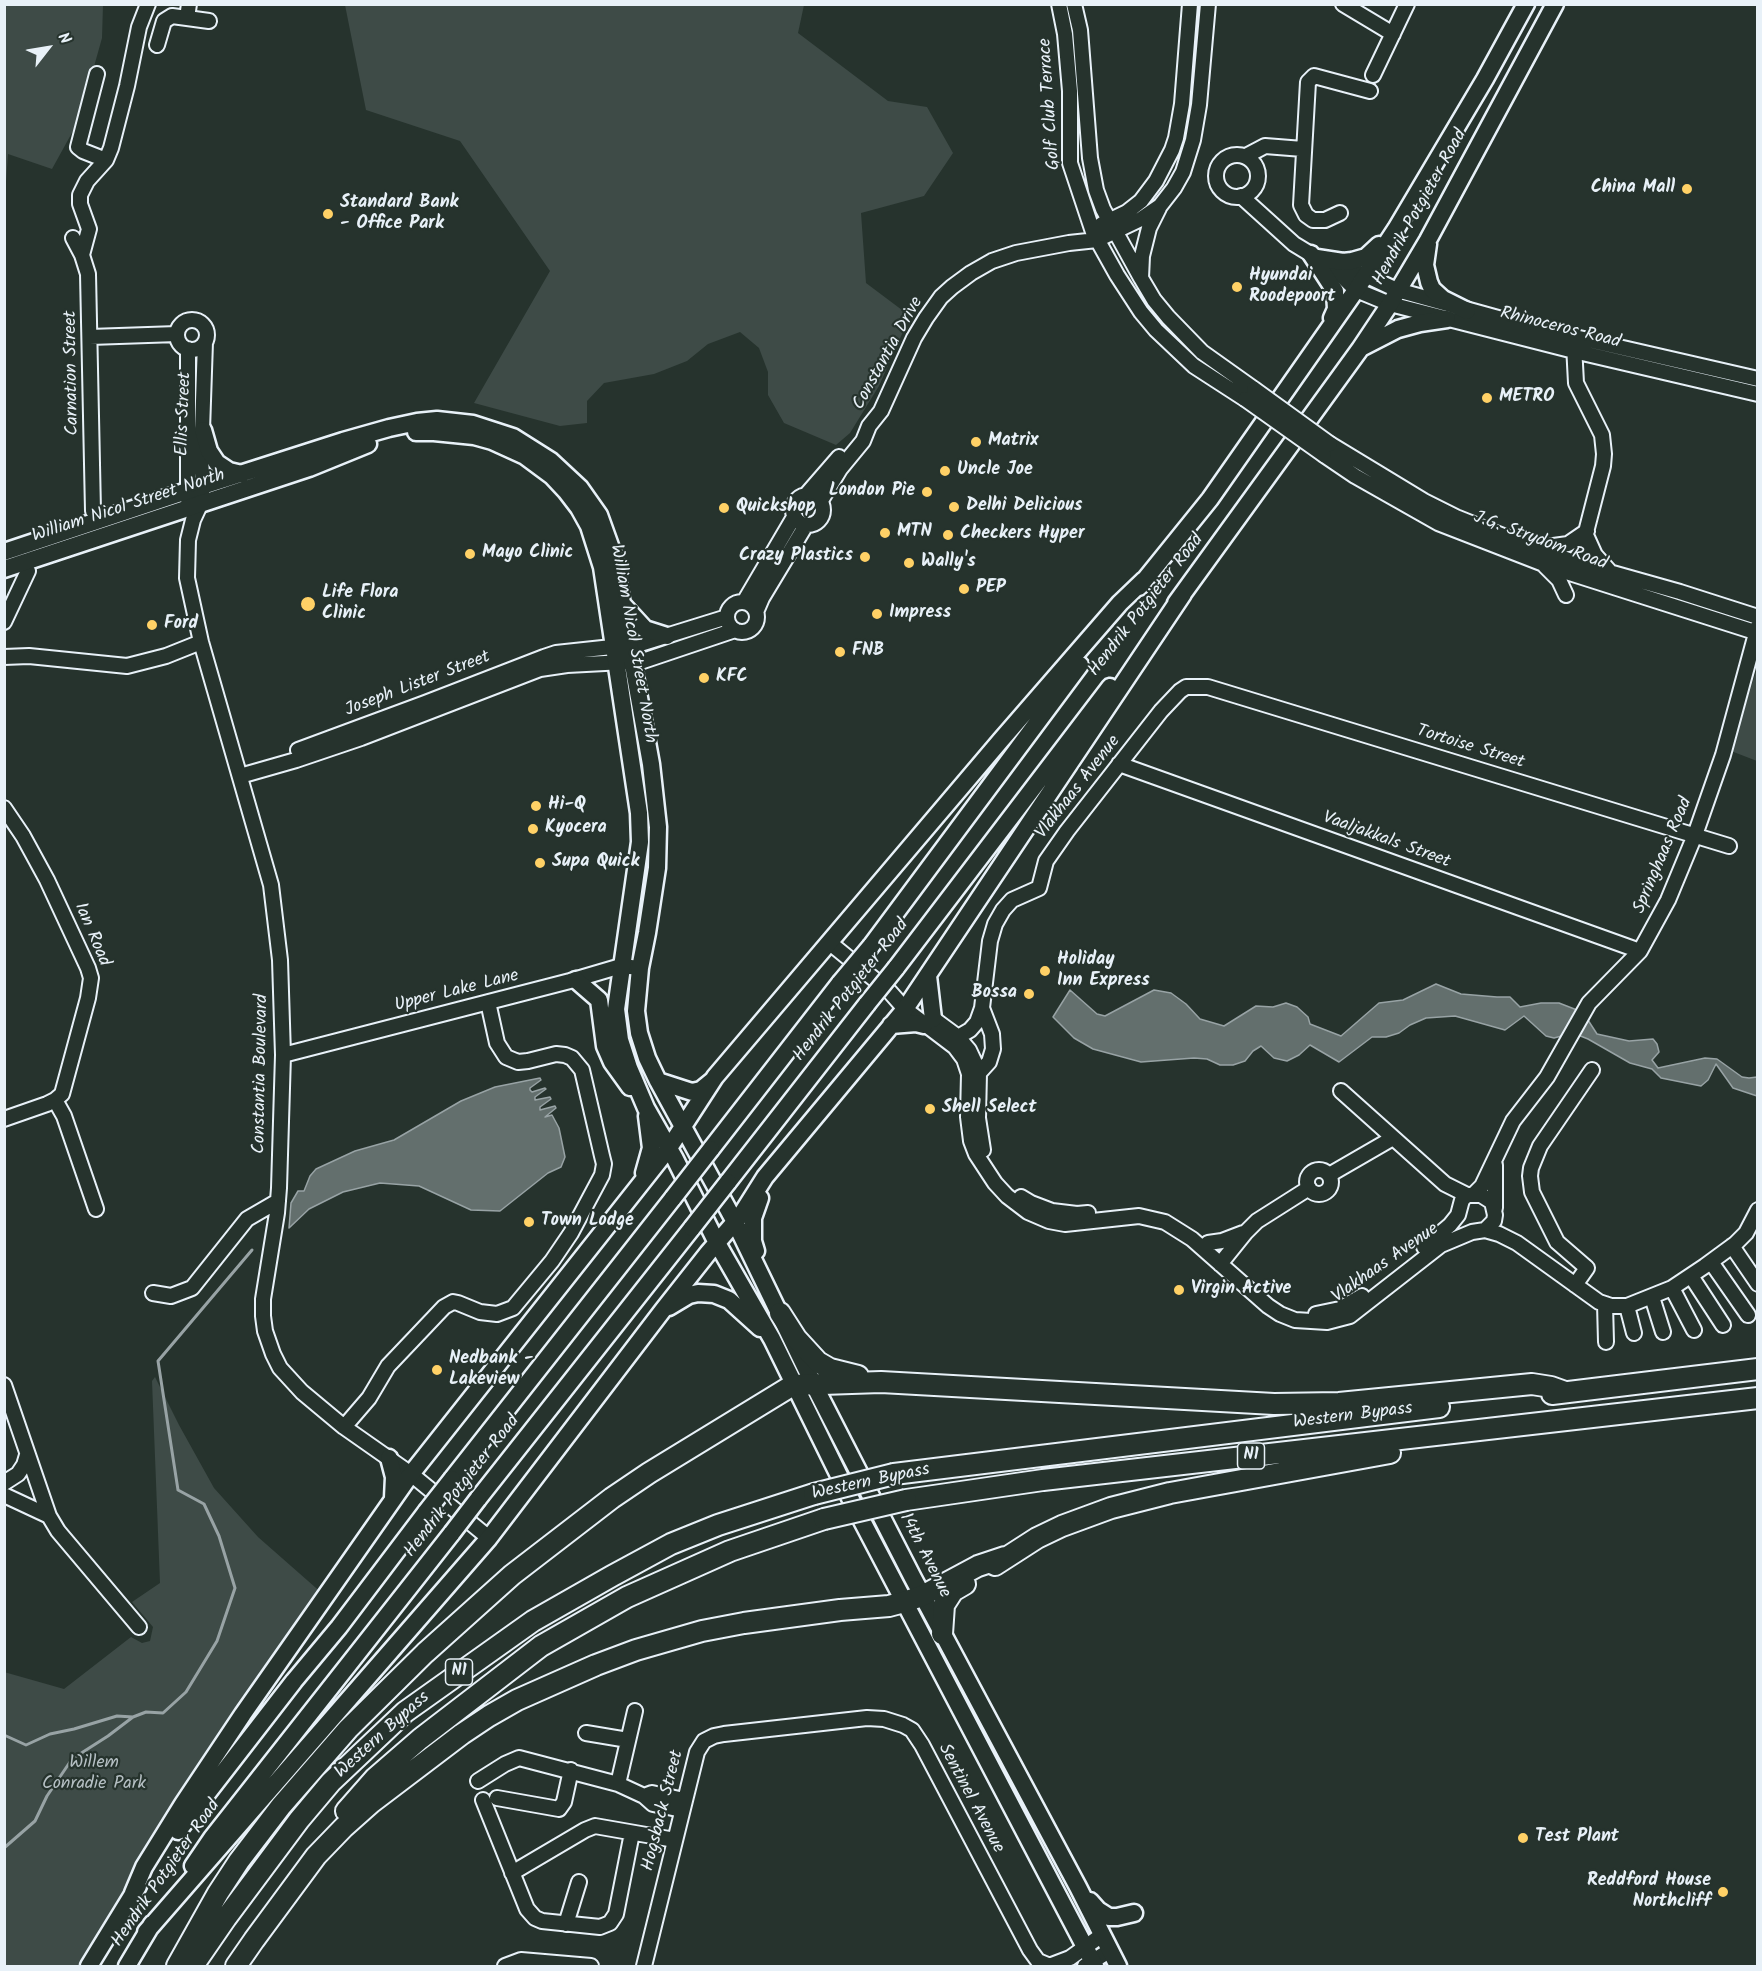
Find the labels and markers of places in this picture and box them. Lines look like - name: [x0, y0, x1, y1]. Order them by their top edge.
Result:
- place label: China Mall: [1591, 178, 1675, 200]
- marker: China Mall: [1680, 182, 1694, 196]
- place label: Standard Bank - Office Park: [340, 193, 458, 236]
- marker: Standard Bank - Office Park: [321, 207, 335, 221]
- place label: Hyundai Roodepoort: [1249, 266, 1335, 308]
- marker: Hyundai Roodepoort: [1230, 280, 1244, 294]
- place label: METRO: [1499, 387, 1554, 409]
- marker: METRO: [1480, 391, 1494, 405]
- place label: Matrix: [988, 431, 1039, 453]
- marker: Matrix: [969, 435, 983, 449]
- place label: Uncle Joe: [957, 460, 1033, 482]
- marker: Uncle Joe: [938, 464, 952, 478]
- place label: London Pie: [829, 481, 915, 503]
- marker: London Pie: [920, 485, 934, 499]
- place label: Delhi Delicious: [966, 496, 1082, 518]
- place label: Quickshop: [736, 497, 815, 519]
- marker: Delhi Delicious: [947, 500, 961, 514]
- marker: Quickshop: [717, 501, 731, 515]
- place label: MTN: [897, 522, 932, 544]
- place label: Checkers Hyper: [960, 524, 1084, 546]
- marker: MTN: [878, 526, 892, 540]
- marker: Checkers Hyper: [941, 528, 955, 542]
- place label: Mayo Clinic: [482, 543, 573, 565]
- place label: Crazy Plastics: [739, 546, 853, 568]
- marker: Mayo Clinic: [463, 547, 477, 561]
- marker: Crazy Plastics: [858, 550, 872, 564]
- place label: Wally's: [921, 552, 976, 574]
- marker: Wally's: [902, 556, 916, 570]
- place label: PEP: [976, 578, 1006, 600]
- marker: PEP: [957, 582, 971, 596]
- place label: Life Flora Clinic: [322, 583, 398, 626]
- marker: Life Flora Clinic: [299, 595, 317, 613]
- place label: Impress: [889, 603, 951, 625]
- marker: Impress: [870, 607, 884, 621]
- place label: Ford: [164, 614, 198, 636]
- marker: Ford: [145, 618, 159, 632]
- place label: FNB: [852, 641, 884, 663]
- marker: FNB: [833, 645, 847, 659]
- place label: KFC: [716, 667, 748, 689]
- marker: KFC: [697, 671, 711, 685]
- place label: Hi-Q: [548, 795, 586, 817]
- marker: Hi-Q: [529, 799, 543, 813]
- place label: Kyocera: [545, 818, 607, 840]
- marker: Kyocera: [526, 822, 540, 836]
- place label: Supa Quick: [552, 852, 639, 874]
- marker: Supa Quick: [533, 856, 547, 870]
- place label: Holiday Inn Express: [1057, 950, 1150, 992]
- marker: Holiday Inn Express: [1038, 964, 1052, 978]
- place label: Bossa: [972, 983, 1017, 1005]
- marker: Bossa: [1022, 987, 1036, 1001]
- place label: Shell Select: [942, 1098, 1037, 1120]
- marker: Shell Select: [923, 1102, 937, 1116]
- place label: Town Lodge: [541, 1211, 634, 1233]
- marker: Town Lodge: [522, 1215, 536, 1229]
- place label: Virgin Active: [1191, 1279, 1291, 1301]
- marker: Virgin Active: [1172, 1283, 1186, 1297]
- place label: Nedbank - Lakeview: [449, 1349, 534, 1392]
- marker: Nedbank - Lakeview: [430, 1363, 444, 1377]
- place label: Test Plant: [1535, 1827, 1619, 1849]
- marker: Test Plant: [1516, 1831, 1530, 1845]
- place label: Reddford House Northcliff: [1587, 1871, 1711, 1914]
- marker: Reddford House Northcliff: [1716, 1885, 1730, 1899]

